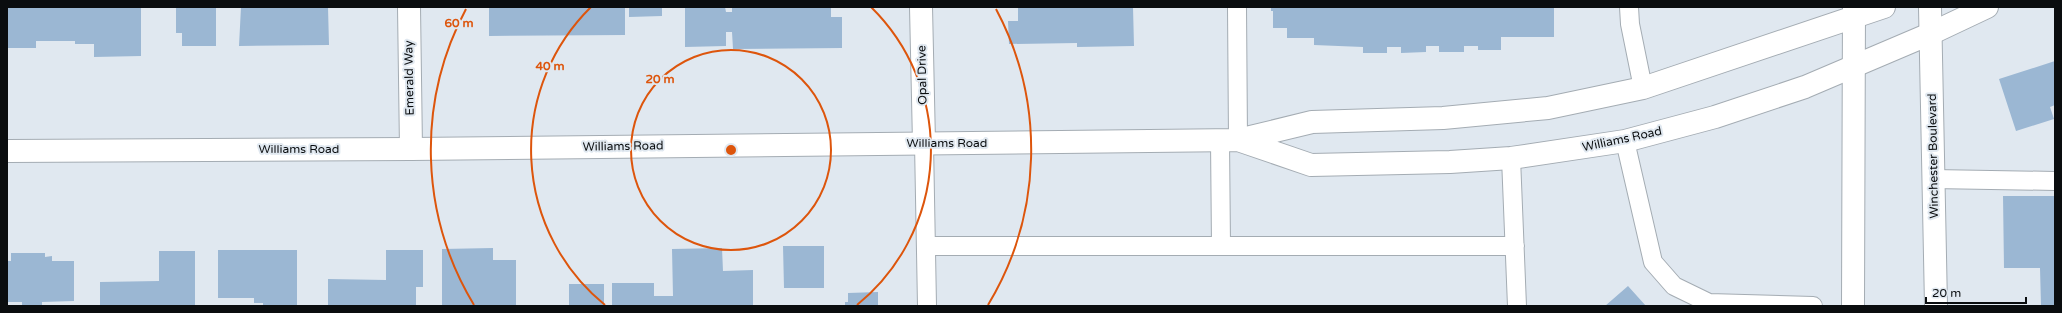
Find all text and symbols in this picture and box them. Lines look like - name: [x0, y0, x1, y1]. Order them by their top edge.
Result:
- text: 60 m: [444, 16, 474, 30]
- street label: Emerald Way: [401, 40, 417, 116]
- street label: Opal Drive: [914, 45, 930, 105]
- text: 40 m: [535, 59, 565, 73]
- text: 20 m: [645, 72, 675, 86]
- street label: Winchester Boulevard: [1925, 93, 1941, 219]
- street label: Williams Road: [1581, 124, 1663, 154]
- street label: Williams Road: [907, 136, 987, 150]
- street label: Williams Road: [583, 138, 663, 154]
- street label: Williams Road: [259, 142, 339, 156]
- centre of rings: [724, 143, 738, 157]
- scale bar: [1926, 279, 2026, 305]
- text: 20 m: [1932, 286, 1961, 300]

